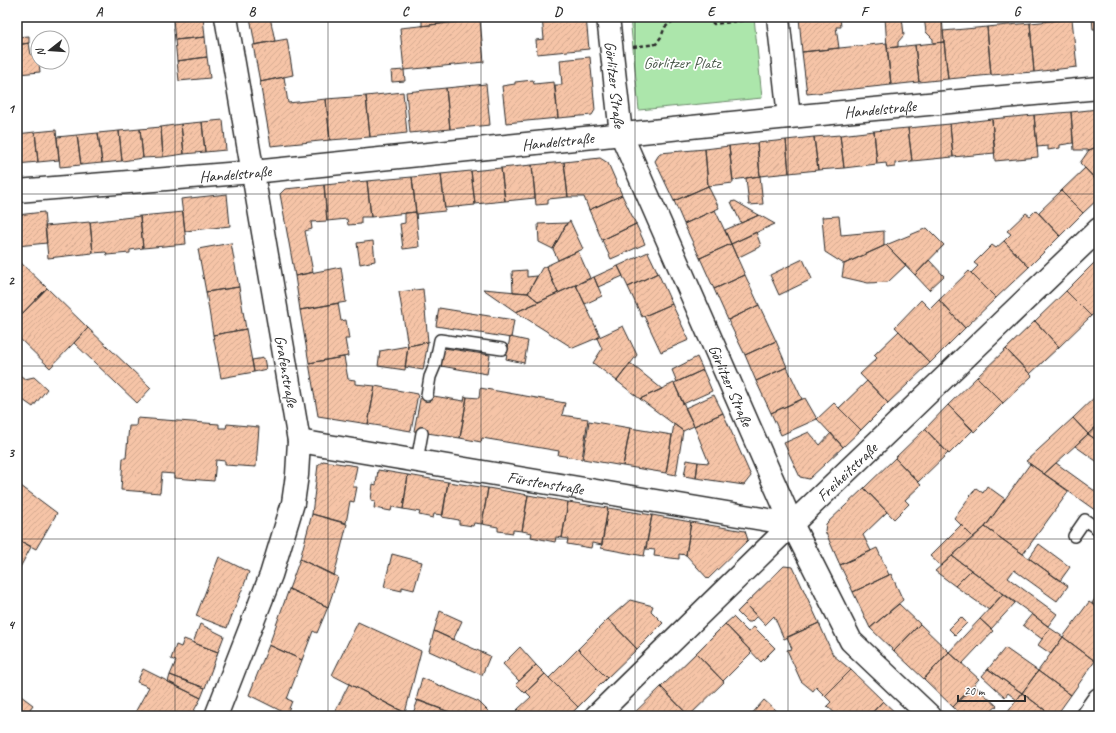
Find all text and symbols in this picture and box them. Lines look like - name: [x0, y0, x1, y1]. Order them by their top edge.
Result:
- text: A: [96, 4, 104, 20]
- text: B: [249, 4, 257, 20]
- text: C: [402, 4, 410, 20]
- text: D: [554, 4, 563, 20]
- text: E: [708, 4, 717, 20]
- text: F: [861, 4, 870, 20]
- text: G: [1014, 4, 1022, 20]
- north arrow: [30, 30, 70, 70]
- street label: Görlitzer Straße: [600, 40, 629, 131]
- text: N: [32, 46, 48, 58]
- park label: Görlitzer Platz: [643, 53, 723, 73]
- street label: Handelstraße: [843, 96, 919, 123]
- text: 1: [8, 101, 16, 117]
- street label: Handelstraße: [521, 128, 596, 155]
- street label: Handelstraße: [199, 161, 274, 187]
- text: 2: [8, 273, 15, 289]
- street label: Grafenstraße: [270, 334, 302, 410]
- street label: Görlitzer Straße: [704, 342, 758, 431]
- street label: Freiheitstraße: [813, 437, 883, 506]
- text: 3: [8, 445, 15, 461]
- street label: Fürstenstraße: [506, 467, 587, 500]
- text: 4: [8, 617, 16, 633]
- scale bar: [958, 677, 1025, 703]
- text: 20 m: [964, 683, 986, 699]

